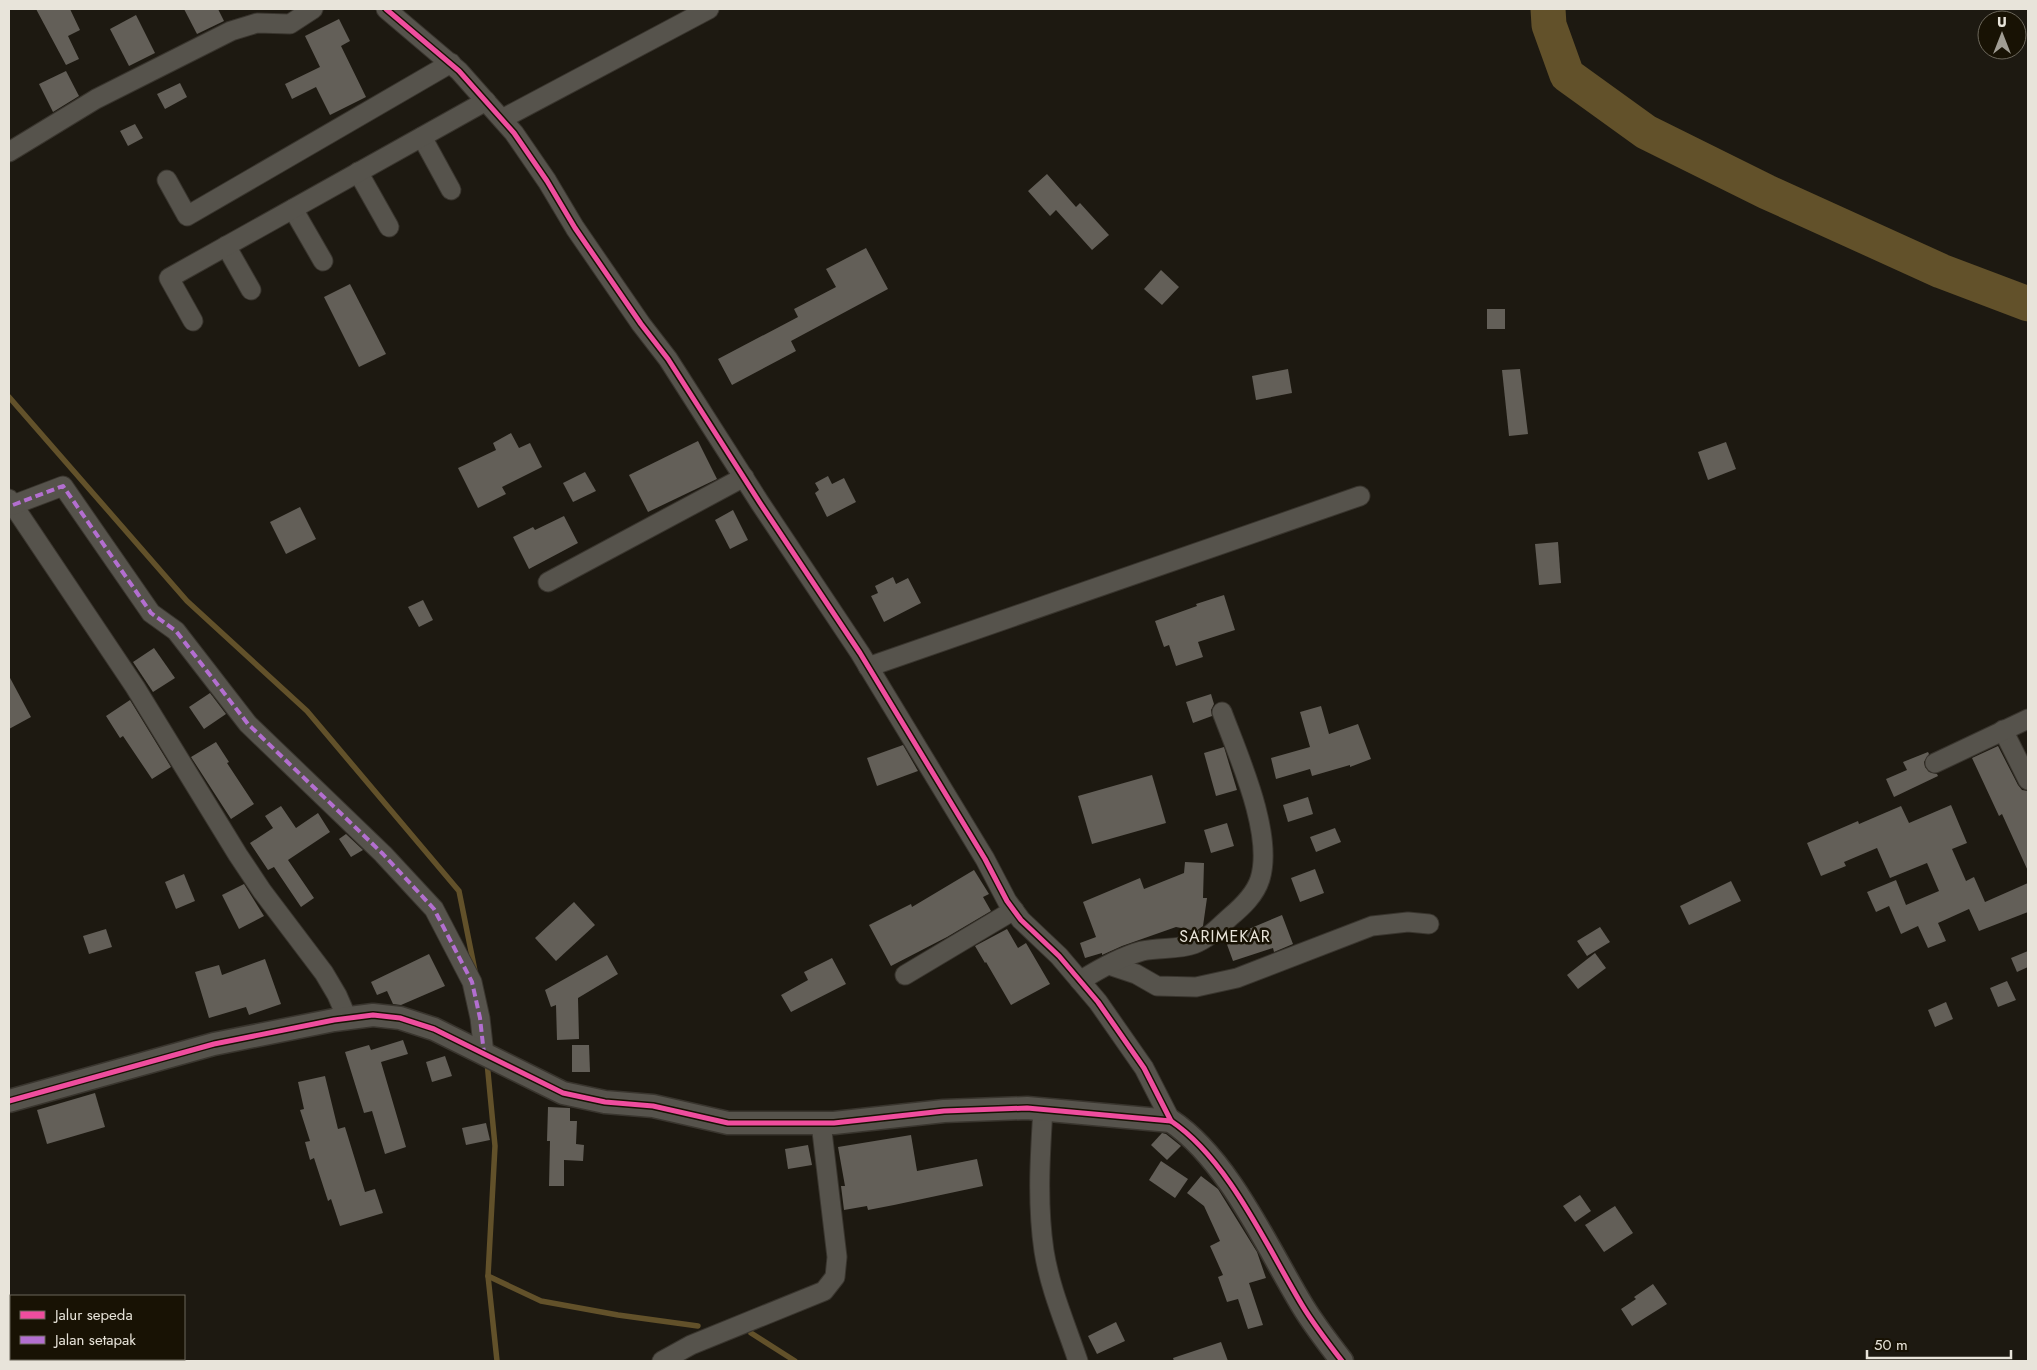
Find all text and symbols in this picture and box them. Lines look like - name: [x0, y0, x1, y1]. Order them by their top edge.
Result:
- north arrow: [1977, 10, 2027, 60]
- text: U: [1997, 12, 2007, 32]
- district label: SARIMEKAR: [1179, 925, 1271, 948]
- legend: [10, 1295, 185, 1360]
- text: Jalur sepeda: [53, 1304, 133, 1326]
- scale bar: [1867, 1328, 2011, 1360]
- text: Jalan setapak: [53, 1329, 136, 1351]
- text: 50 m: [1874, 1334, 1908, 1356]

